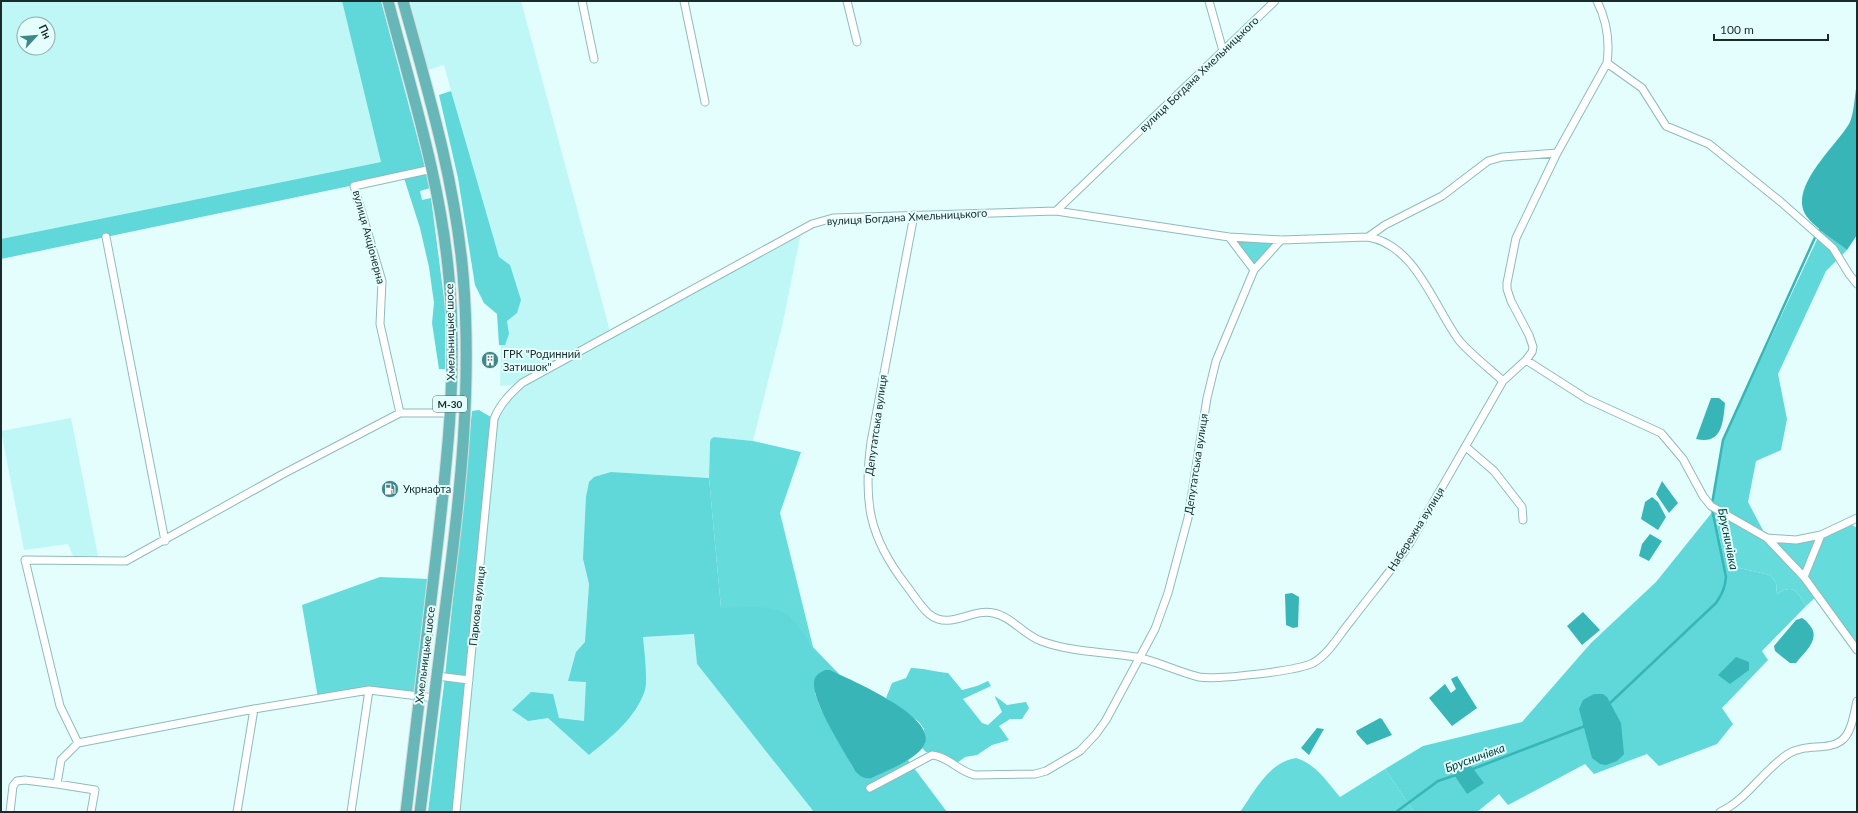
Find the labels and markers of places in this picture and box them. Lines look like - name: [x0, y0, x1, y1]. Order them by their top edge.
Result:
- place label: ГРК "Родинний Затишок": [503, 347, 580, 373]
- building icon: ГРК "Родинний Затишок": [480, 350, 500, 370]
- fuel station icon: Укрнафта: [380, 479, 400, 499]
- place label: Укрнафта: [403, 482, 451, 495]

